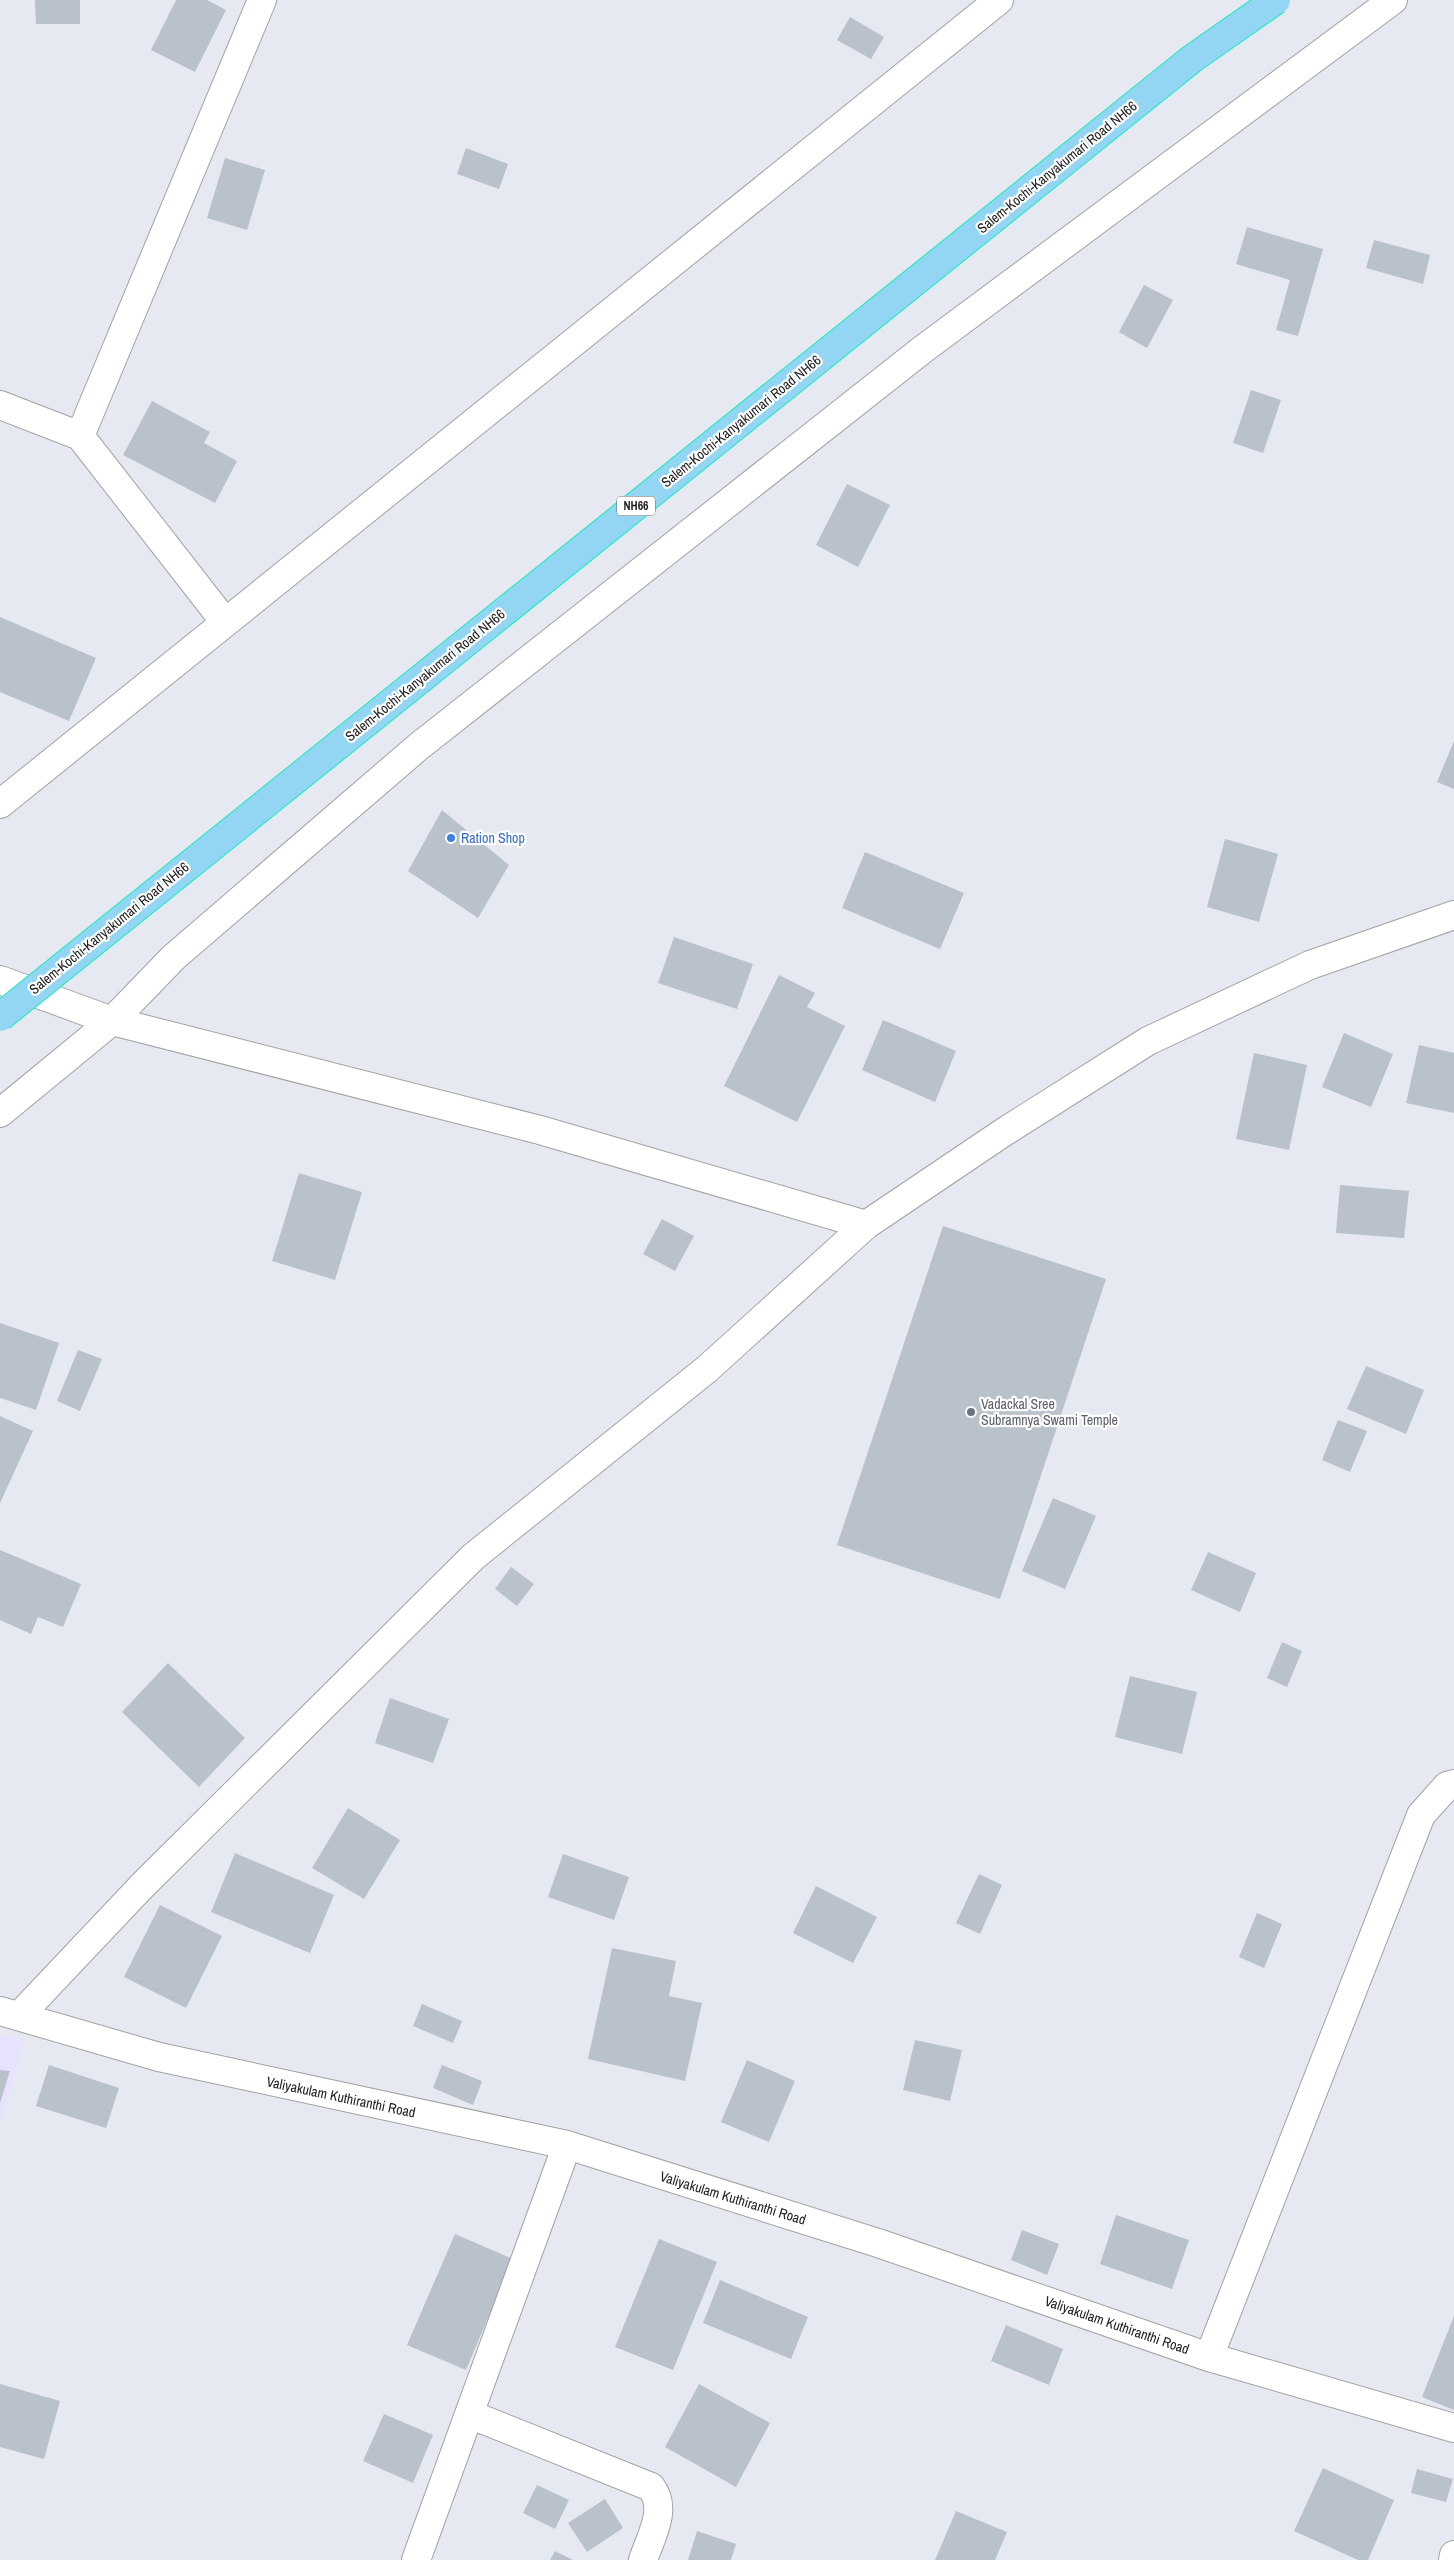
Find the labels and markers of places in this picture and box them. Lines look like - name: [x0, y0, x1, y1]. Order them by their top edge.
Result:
- place label: Ration Shop: [461, 829, 525, 847]
- marker: Ration Shop: [445, 832, 457, 844]
- place label: Vadackal Sree Subramnya Swami Temple: [981, 1395, 1118, 1429]
- marker: Vadackal Sree Subramnya Swami Temple: [965, 1406, 977, 1418]

